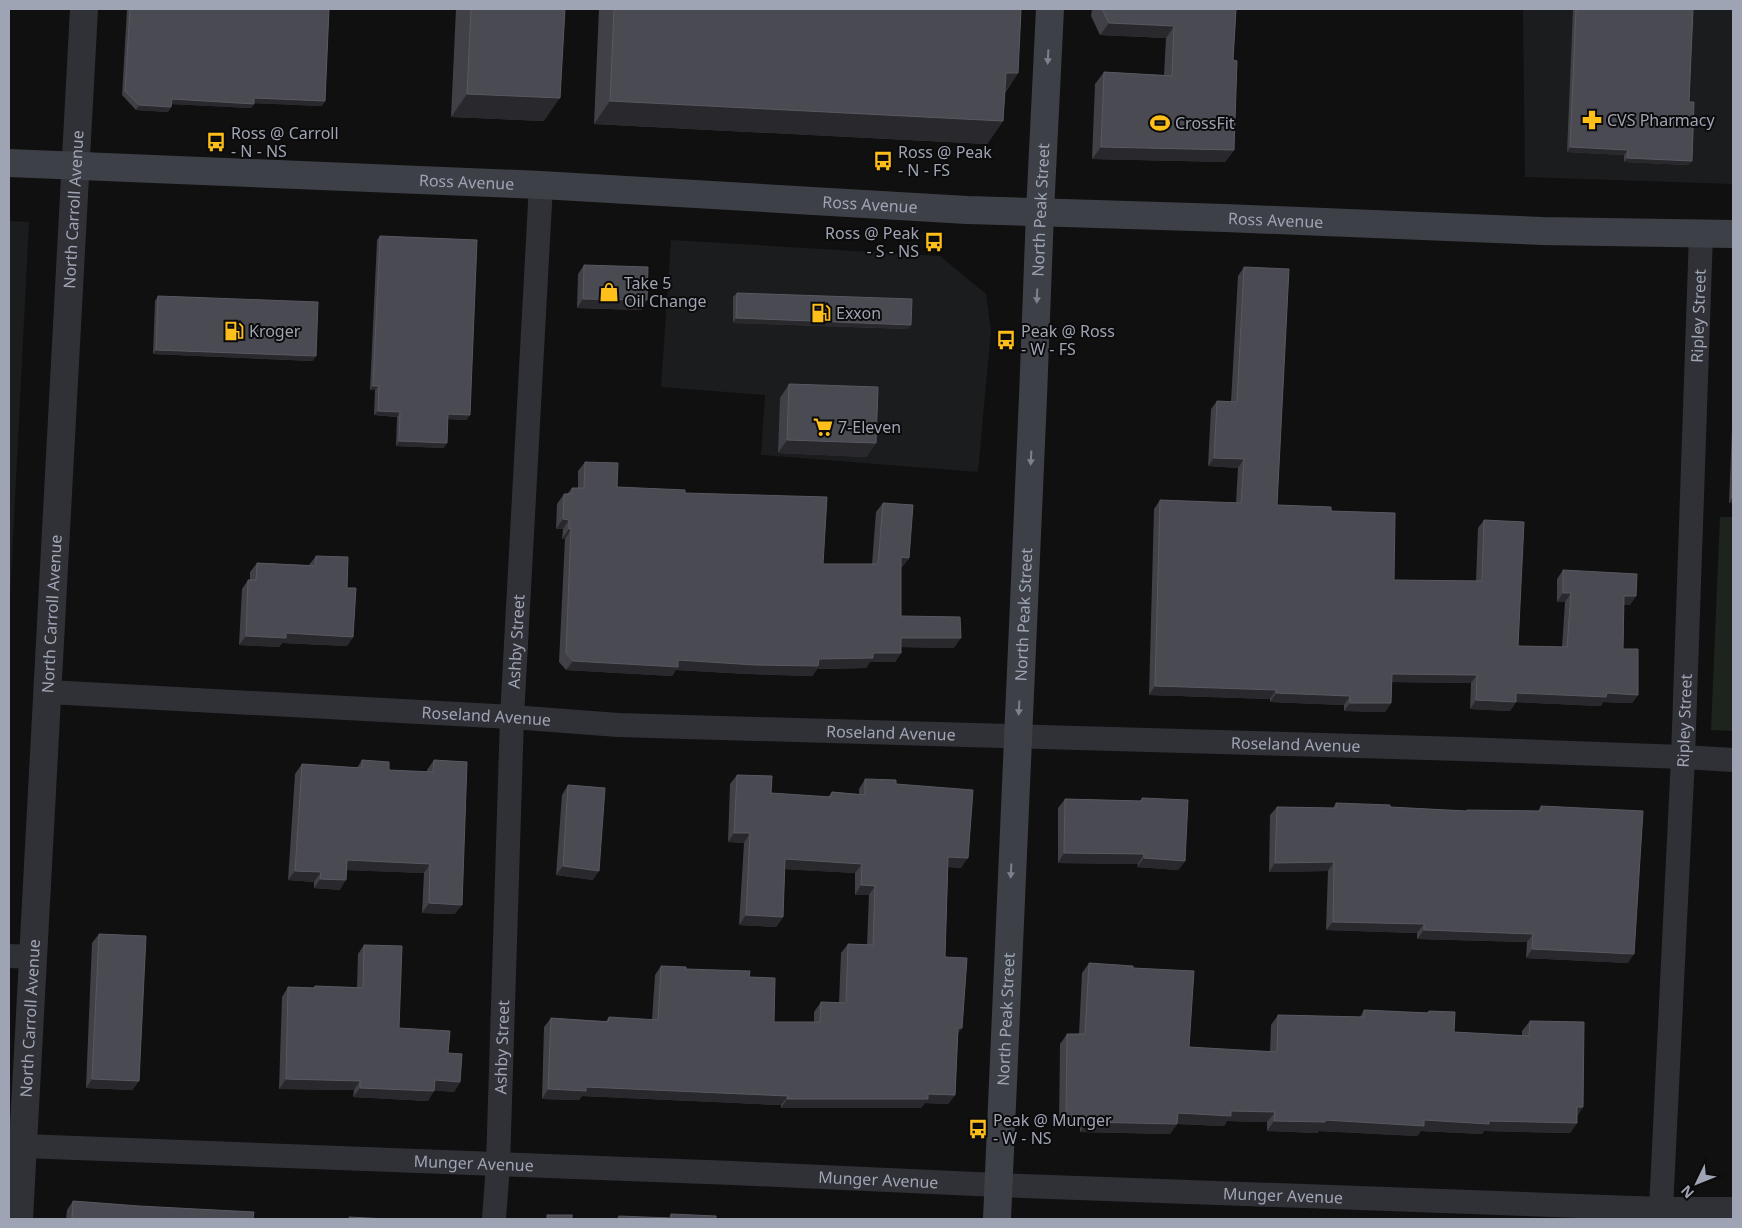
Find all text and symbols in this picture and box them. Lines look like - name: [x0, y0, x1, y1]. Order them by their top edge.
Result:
- one-way arrow: [1043, 50, 1051, 66]
- pharmacy icon: CVS Pharmacy: [1581, 109, 1603, 131]
- place label: CVS Pharmacy: [1607, 109, 1715, 131]
- sports icon: CrossFit: [1149, 112, 1171, 134]
- place label: CrossFit: [1175, 112, 1235, 134]
- place label: Ross @ Carroll - N - NS: [231, 122, 339, 162]
- street label: North Carroll Avenue: [58, 130, 88, 289]
- bus stop icon: Ross @ Carroll - N - NS: [205, 131, 227, 153]
- place label: Ross @ Peak - N - FS: [898, 141, 992, 181]
- street label: North Peak Street: [1027, 143, 1054, 277]
- bus stop icon: Ross @ Peak - N - FS: [872, 150, 894, 172]
- street label: Ross Avenue: [419, 169, 515, 195]
- street label: Ross Avenue: [822, 191, 918, 218]
- street label: Ross Avenue: [1228, 207, 1324, 233]
- place label: Ross @ Peak - S - NS: [825, 222, 919, 262]
- bus stop icon: Ross @ Peak - S - NS: [923, 231, 945, 253]
- street label: Ripley Street: [1686, 268, 1711, 363]
- place label: Take 5 Oil Change: [624, 272, 707, 312]
- shop icon: Take 5 Oil Change: [598, 281, 620, 303]
- one-way arrow: [1033, 288, 1041, 304]
- fuel station icon: Exxon: [810, 302, 832, 324]
- place label: Exxon: [836, 302, 881, 324]
- fuel station icon: Kroger: [223, 320, 245, 342]
- place label: Kroger: [249, 320, 301, 342]
- place label: Peak @ Ross - W - FS: [1021, 320, 1115, 360]
- bus stop icon: Peak @ Ross - W - FS: [995, 329, 1017, 351]
- supermarket icon: 7-Eleven: [812, 416, 834, 438]
- place label: 7-Eleven: [838, 416, 901, 438]
- one-way arrow: [1026, 451, 1034, 467]
- street label: North Carroll Avenue: [36, 534, 67, 694]
- street label: North Peak Street: [1010, 547, 1037, 682]
- street label: Ashby Street: [503, 594, 530, 689]
- street label: Ripley Street: [1672, 673, 1697, 768]
- one-way arrow: [1014, 700, 1022, 716]
- street label: Roseland Avenue: [421, 701, 552, 731]
- street label: Roseland Avenue: [826, 720, 956, 746]
- street label: Roseland Avenue: [1231, 731, 1361, 757]
- one-way arrow: [1007, 863, 1015, 879]
- street label: North Carroll Avenue: [15, 938, 45, 1098]
- street label: North Peak Street: [992, 952, 1020, 1086]
- street label: Ashby Street: [489, 999, 514, 1095]
- place label: Peak @ Munger - W - NS: [993, 1109, 1112, 1149]
- bus stop icon: Peak @ Munger - W - NS: [967, 1118, 989, 1140]
- street label: Munger Avenue: [413, 1150, 534, 1176]
- north arrow: [1672, 1158, 1722, 1208]
- street label: Munger Avenue: [818, 1166, 939, 1193]
- street label: Munger Avenue: [1223, 1182, 1343, 1208]
- text: N: [1676, 1182, 1698, 1203]

